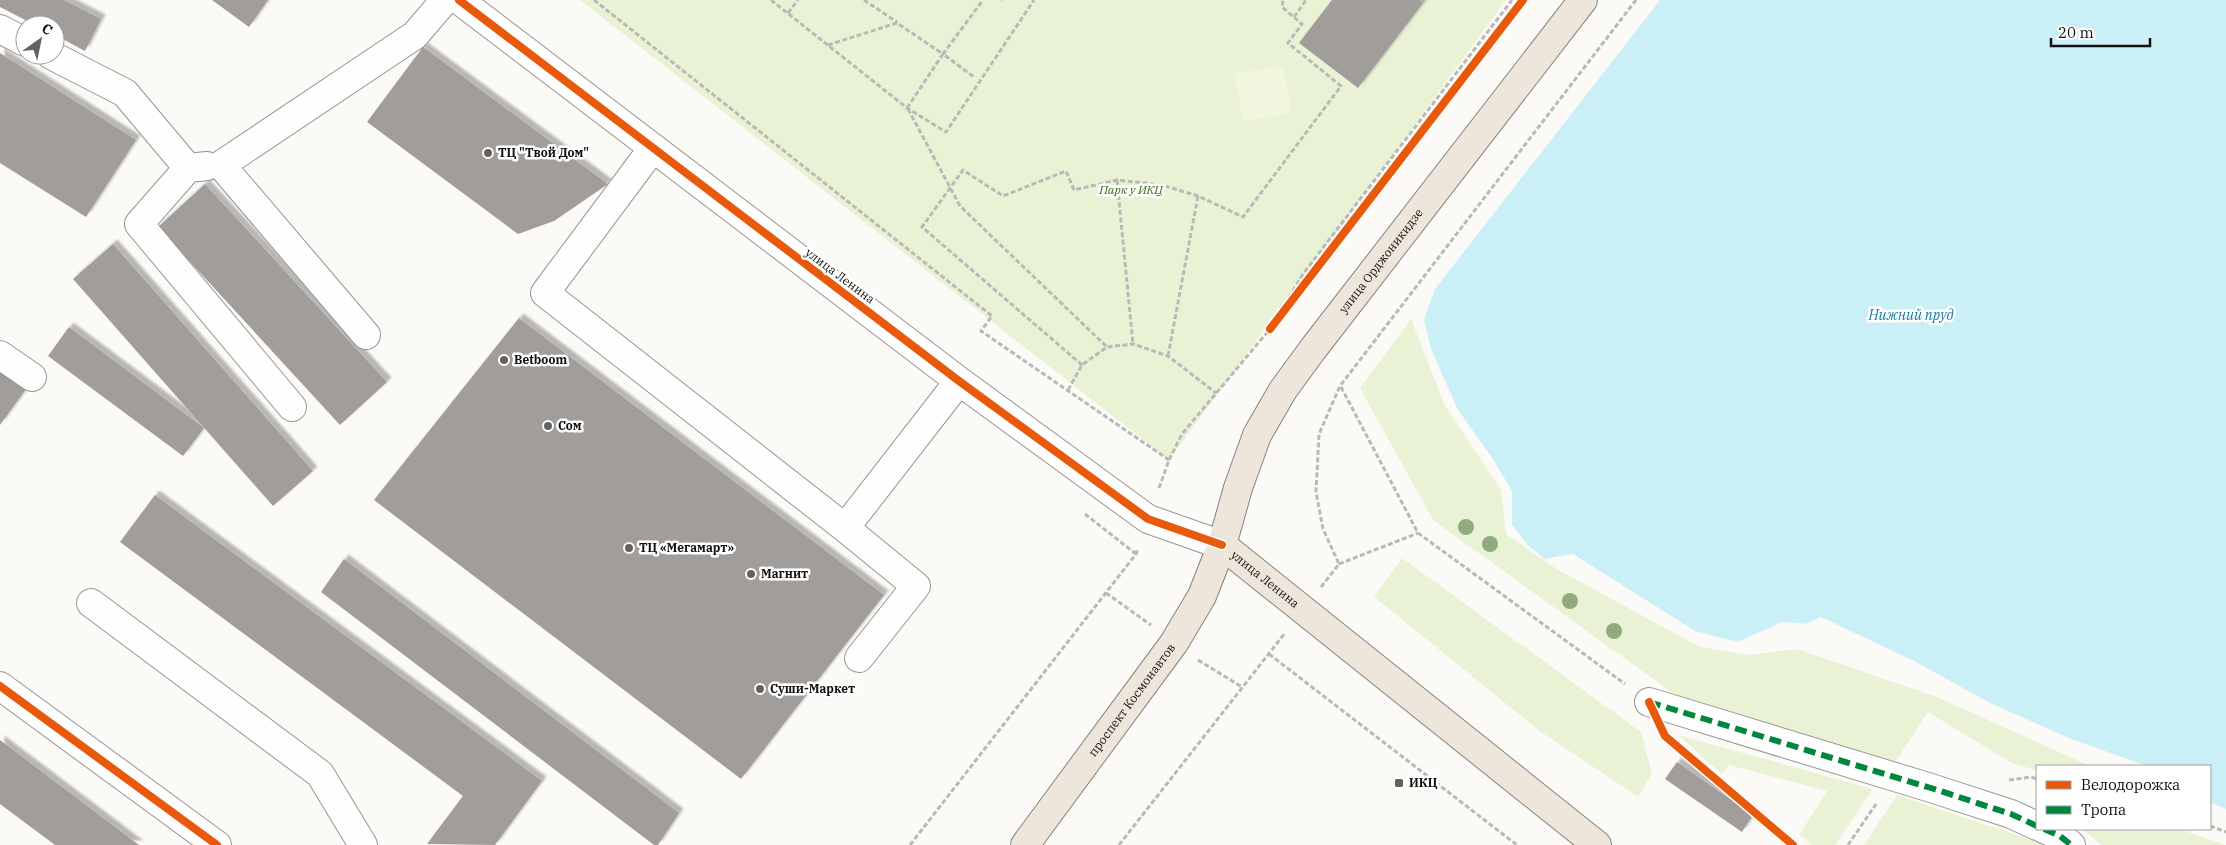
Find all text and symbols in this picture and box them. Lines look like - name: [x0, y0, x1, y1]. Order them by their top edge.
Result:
- north arrow: [15, 15, 65, 65]
- scale bar: [2051, 15, 2150, 47]
- text: С: [38, 19, 56, 39]
- text: 20 m: [2058, 23, 2094, 42]
- place label: ТЦ "Твой Дом": [498, 145, 589, 160]
- marker: ТЦ "Твой Дом": [482, 147, 494, 159]
- park label: Парк у ИКЦ: [1098, 182, 1164, 197]
- street label: улица Орджоникидзе: [1335, 205, 1426, 316]
- street label: улица Ленина: [803, 245, 878, 307]
- water label: Нижний пруд: [1867, 306, 1954, 324]
- place label: Betboom: [514, 352, 567, 367]
- marker: Betboom: [498, 354, 510, 366]
- place label: Сом: [558, 418, 582, 433]
- marker: Сом: [542, 420, 554, 432]
- place label: ТЦ «Мегамарт»: [639, 540, 735, 555]
- marker: ТЦ «Мегамарт»: [623, 542, 635, 554]
- street label: улица Ленина: [1228, 547, 1303, 611]
- place label: Магнит: [761, 566, 808, 581]
- marker: Магнит: [745, 568, 757, 580]
- street label: проспект Космонавтов: [1085, 640, 1178, 759]
- place label: Суши-Маркет: [770, 681, 855, 696]
- marker: Суши-Маркет: [754, 683, 766, 695]
- legend: [2036, 765, 2211, 830]
- place label: ИКЦ: [1409, 775, 1438, 790]
- text: Велодорожка: [2081, 775, 2180, 794]
- marker: ИКЦ: [1393, 777, 1405, 789]
- text: Тропа: [2081, 800, 2126, 819]

